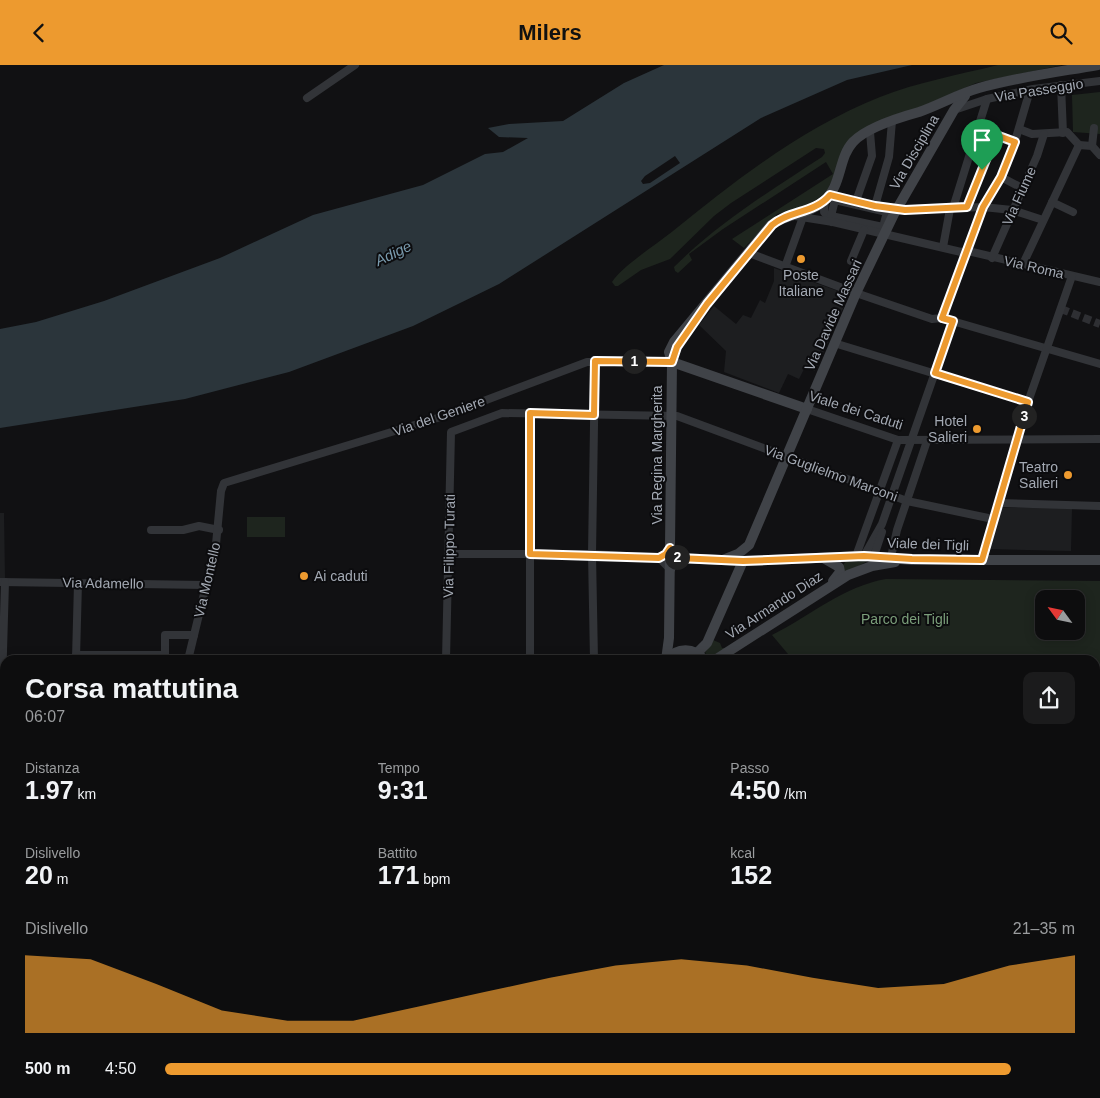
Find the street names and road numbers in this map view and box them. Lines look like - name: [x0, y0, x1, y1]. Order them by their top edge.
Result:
- street label: Via Passeggio: [994, 75, 1085, 105]
- street label: Via Disciplina: [886, 112, 942, 192]
- street label: Via Fiume: [999, 164, 1039, 228]
- street label: Via Roma: [1002, 252, 1066, 282]
- street label: Via Davide Massari: [801, 257, 865, 373]
- street label: Via Regina Margherita: [649, 385, 665, 525]
- street label: Viale dei Caduti: [807, 387, 905, 433]
- street label: Via del Geniere: [391, 393, 487, 439]
- street label: Via Guglielmo Marconi: [762, 441, 900, 505]
- street label: Via Filippo Turati: [440, 494, 458, 598]
- street label: Viale dei Tigli: [887, 535, 969, 553]
- street label: Via Montello: [191, 541, 223, 619]
- street label: Via Armando Diaz: [723, 568, 825, 642]
- street label: Via Adamello: [62, 574, 144, 592]

